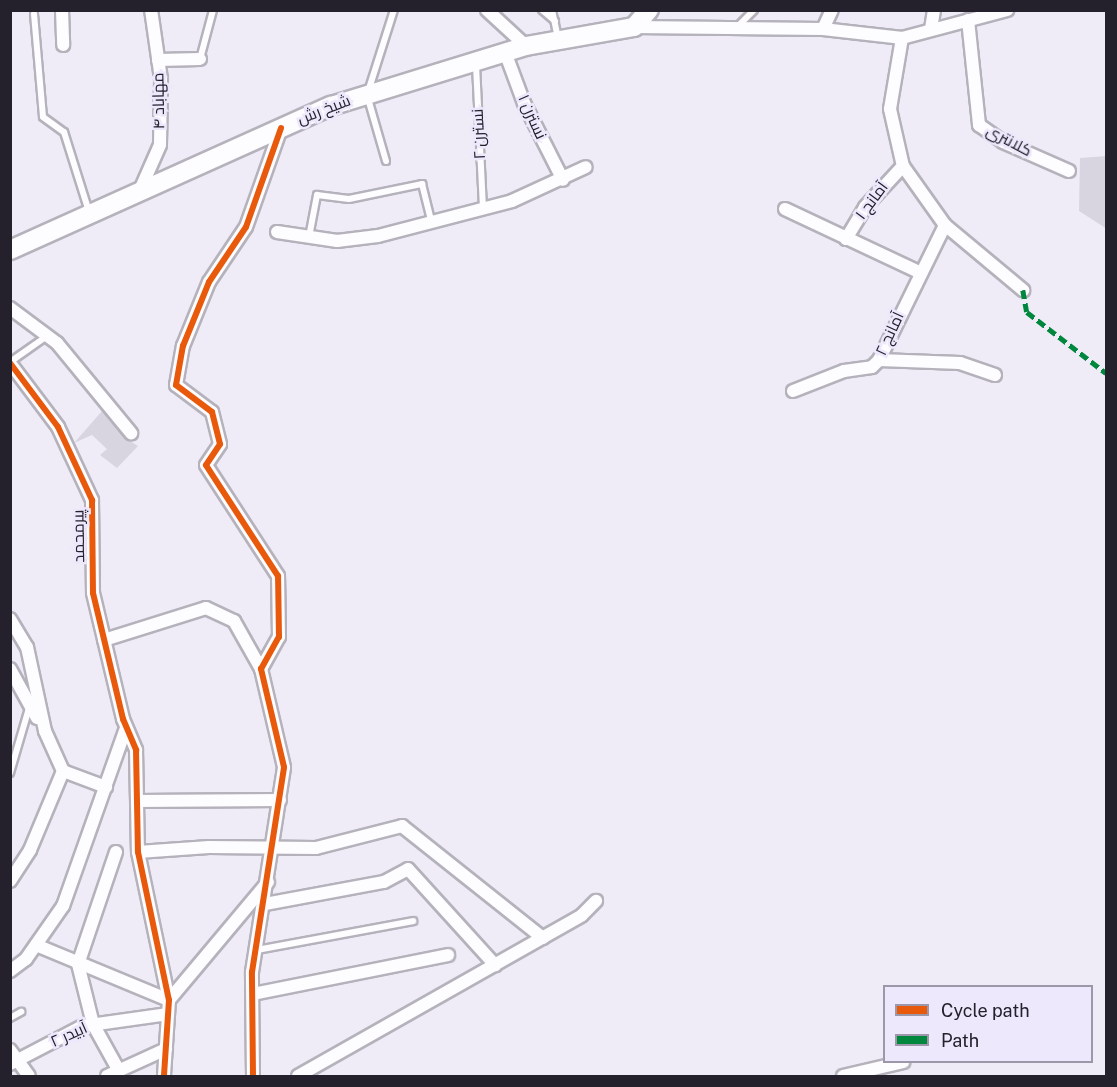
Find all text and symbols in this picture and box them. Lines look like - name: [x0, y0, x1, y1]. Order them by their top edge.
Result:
- street label: مهاباد ۴: [149, 72, 169, 130]
- street label: شیخ رش: [295, 91, 353, 129]
- street label: نسترن ۱: [514, 92, 550, 142]
- street label: نسترن ۲: [468, 108, 490, 160]
- street label: کلانتری: [983, 121, 1035, 161]
- street label: آمانج ۱: [852, 178, 892, 224]
- street label: آمانج ۲: [872, 309, 908, 359]
- street label: پیرمحمد: [69, 509, 89, 563]
- legend: [883, 985, 1093, 1063]
- text: Cycle path: [941, 1000, 1030, 1021]
- street label: آبیدر ۲: [48, 1018, 90, 1052]
- text: Path: [941, 1030, 979, 1051]

